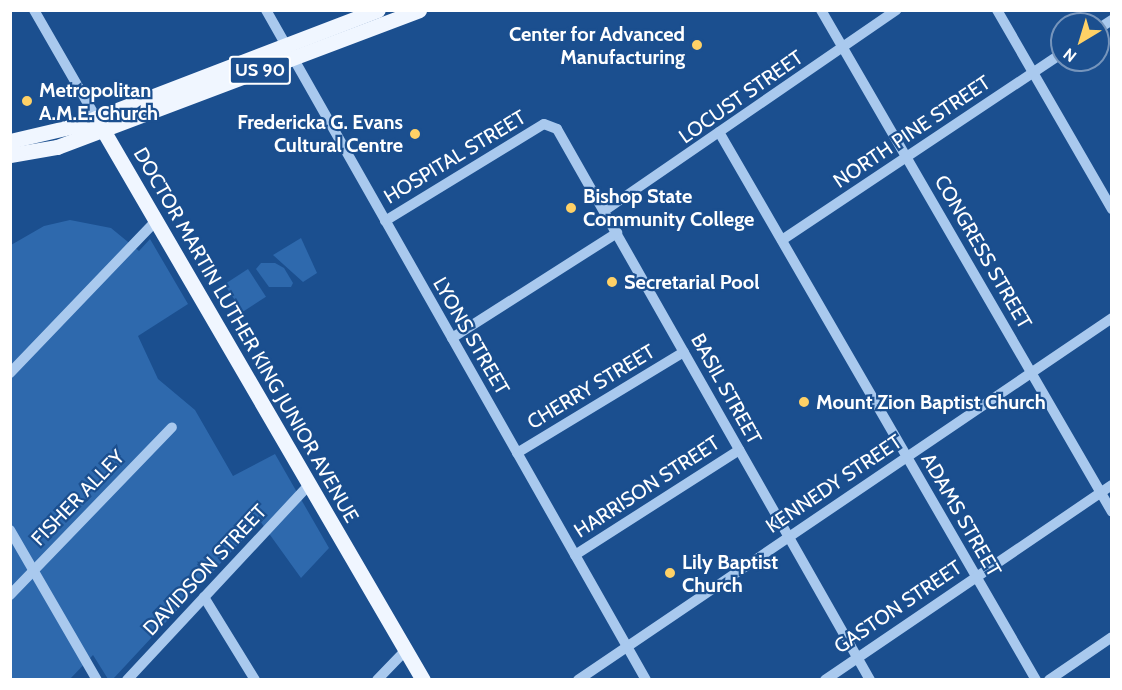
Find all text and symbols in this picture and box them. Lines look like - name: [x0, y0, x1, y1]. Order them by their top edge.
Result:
- north arrow: [1050, 12, 1110, 72]
- place label: Center for Advanced Manufacturing: [509, 22, 685, 69]
- marker: Center for Advanced Manufacturing: [690, 38, 704, 52]
- text: N: [1060, 44, 1080, 66]
- street label: LOCUST STREET: [674, 45, 808, 149]
- road number: US 90: [228, 55, 292, 85]
- street label: NORTH PINE STREET: [829, 71, 995, 193]
- place label: Metropolitan A.M.E. Church: [39, 78, 158, 125]
- marker: Metropolitan A.M.E. Church: [20, 94, 34, 108]
- street label: HOSPITAL STREET: [380, 105, 530, 209]
- place label: Fredericka G. Evans Cultural Centre: [237, 110, 403, 157]
- marker: Fredericka G. Evans Cultural Centre: [408, 127, 422, 141]
- street label: DOCTOR MARTIN LUTHER KING JUNIOR AVENUE: [128, 143, 364, 527]
- street label: CONGRESS STREET: [929, 171, 1037, 333]
- place label: Bishop State Community College: [583, 184, 754, 231]
- marker: Bishop State Community College: [564, 201, 578, 215]
- place label: Secretarial Pool: [624, 270, 759, 294]
- street label: LYONS STREET: [428, 273, 514, 399]
- marker: Secretarial Pool: [605, 275, 619, 289]
- street label: BASIL STREET: [686, 329, 766, 449]
- street label: CHERRY STREET: [523, 340, 659, 434]
- place label: Mount Zion Baptist Church: [816, 390, 1046, 414]
- marker: Mount Zion Baptist Church: [797, 395, 811, 409]
- street label: KENNEDY STREET: [762, 430, 906, 538]
- street label: HARRISON STREET: [570, 431, 724, 543]
- street label: FISHER ALLEY: [26, 445, 130, 551]
- street label: ADAMS STREET: [916, 449, 1006, 581]
- street label: DAVIDSON STREET: [138, 500, 272, 640]
- place label: Lily Baptist Church: [682, 550, 778, 597]
- street label: GASTON STREET: [830, 555, 966, 659]
- marker: Lily Baptist Church: [663, 566, 677, 580]

